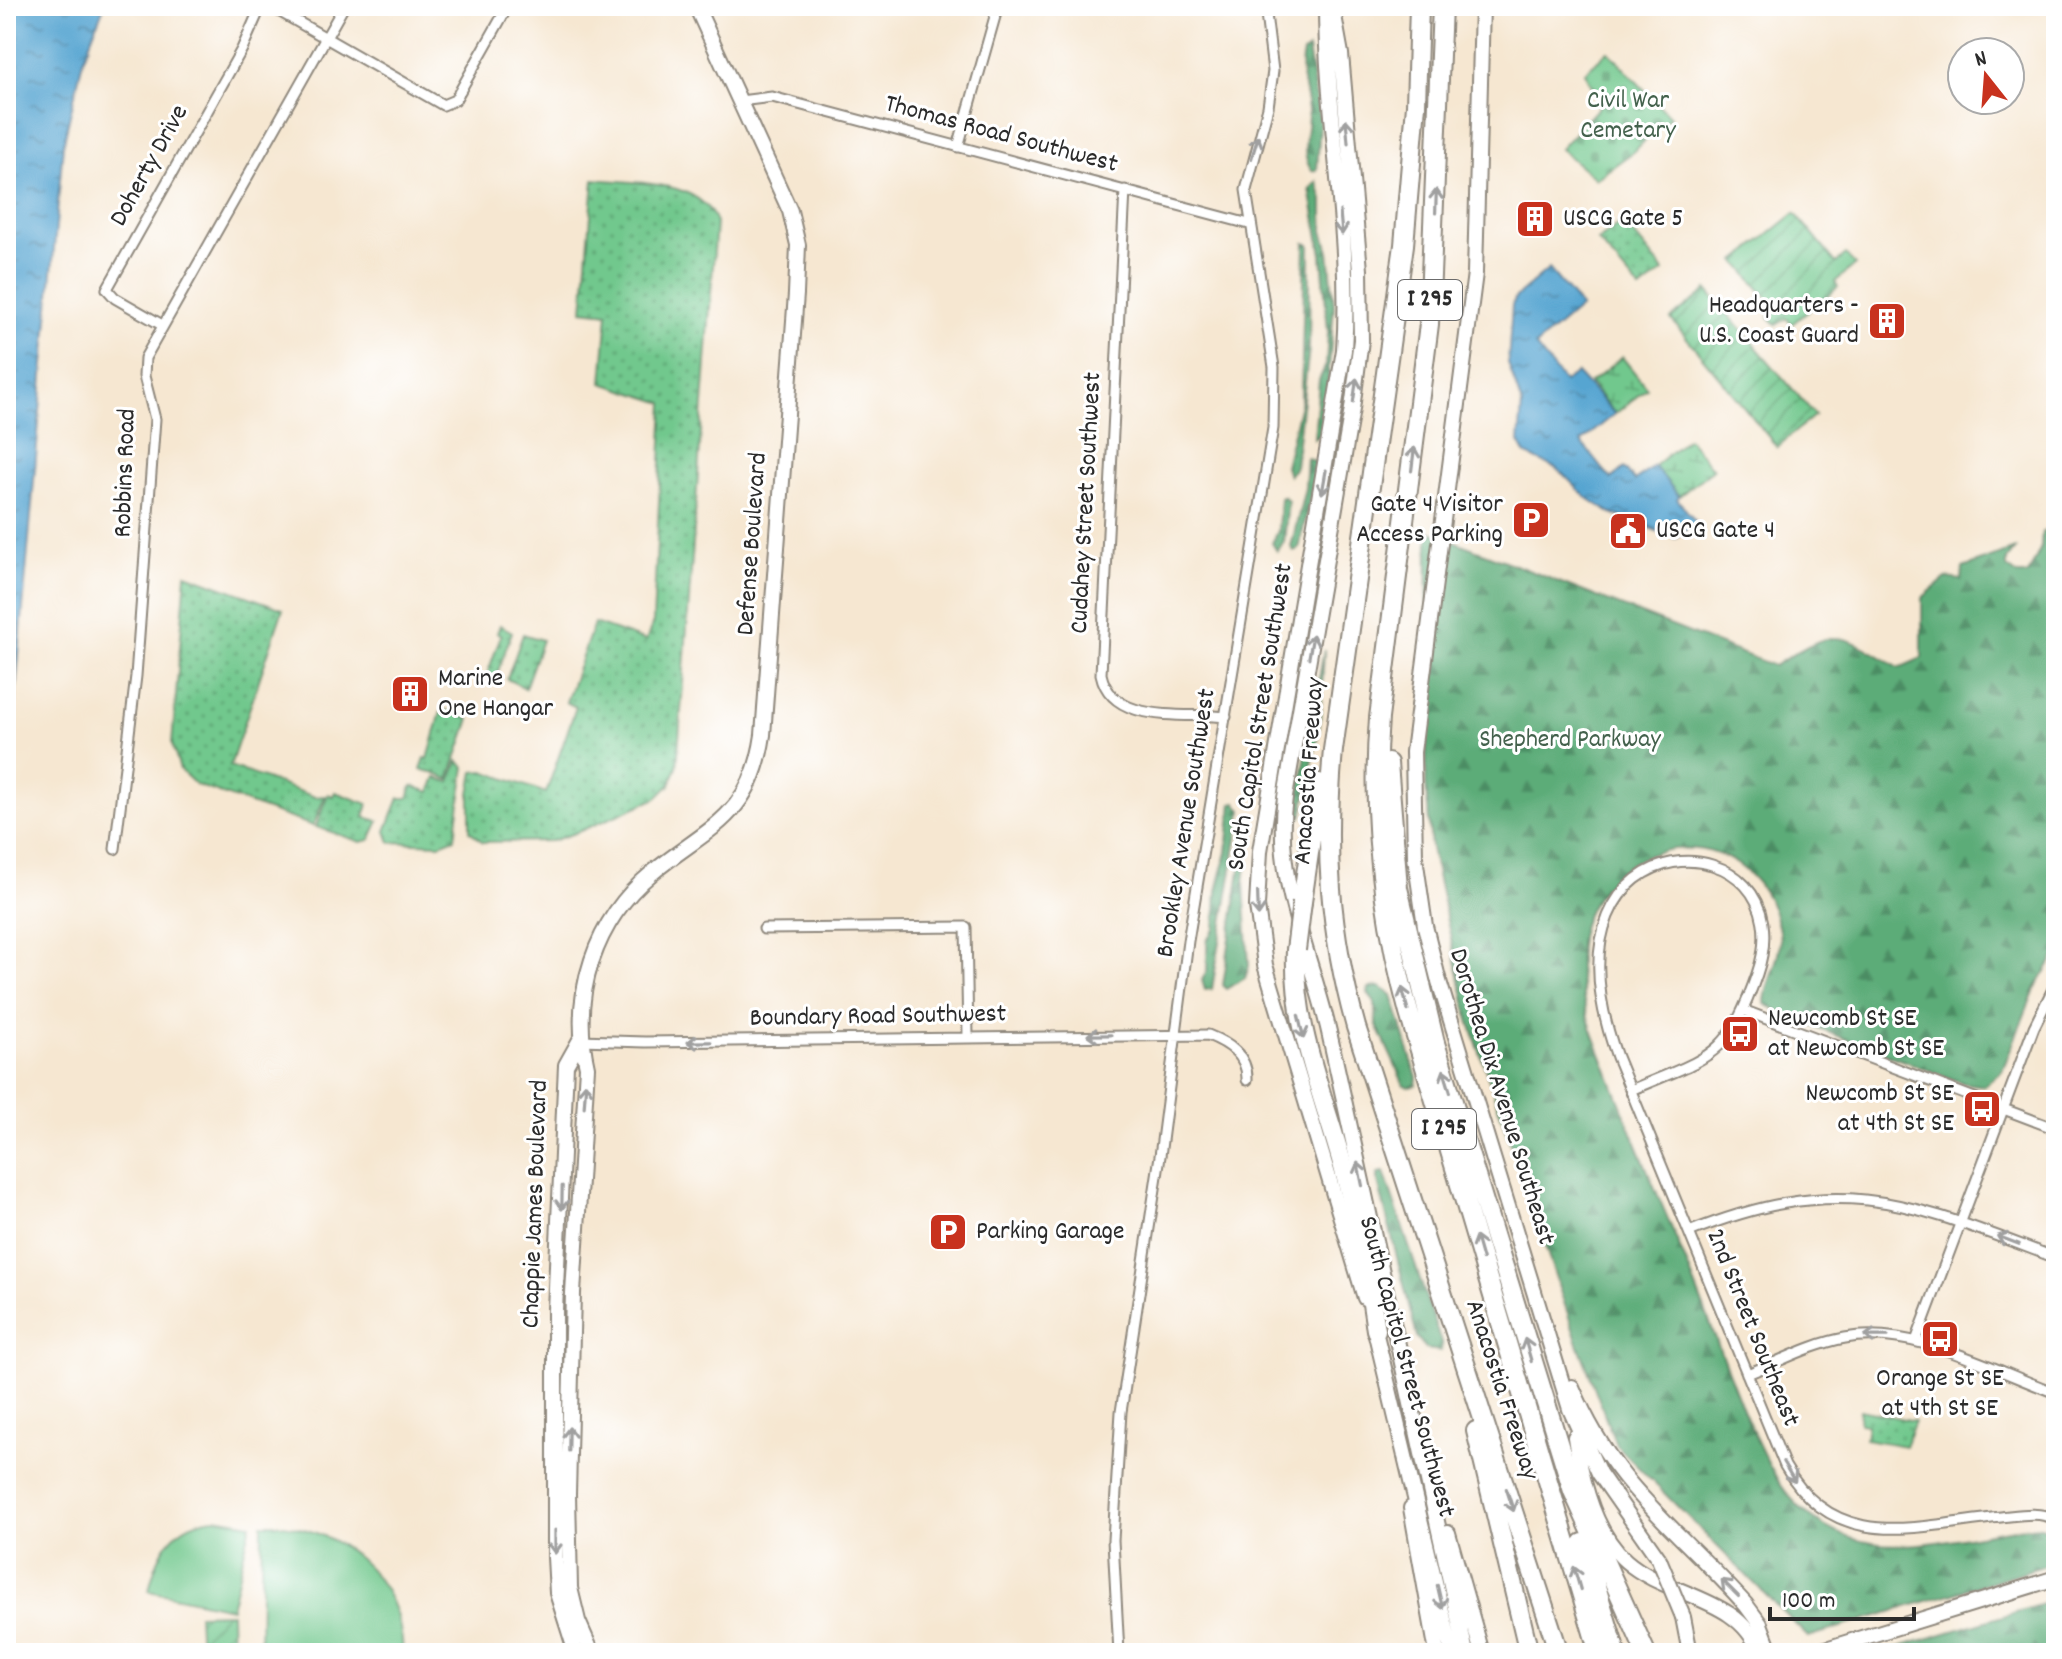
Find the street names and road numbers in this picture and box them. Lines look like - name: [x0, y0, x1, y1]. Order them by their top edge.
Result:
- street label: Thomas Road Southwest: [880, 86, 1122, 184]
- street label: Doherty Drive: [101, 98, 199, 234]
- road number: I 295: [1398, 280, 1462, 320]
- street label: Cudahey Street Southwest: [1062, 371, 1112, 635]
- street label: Robbins Road: [105, 408, 147, 538]
- street label: Defense Boulevard: [728, 451, 778, 637]
- street label: South Capitol Street Southwest: [1218, 560, 1304, 873]
- street label: Anacostia Freeway: [1285, 676, 1335, 866]
- street label: Brookley Avenue Southwest: [1147, 686, 1227, 960]
- street label: Dorothea Dix Avenue Southeast: [1438, 944, 1564, 1250]
- street label: Boundary Road Southwest: [749, 996, 1007, 1038]
- street label: Chappie James Boulevard: [513, 1079, 559, 1329]
- road number: I 295: [1412, 1109, 1476, 1149]
- street label: South Capitol Street Southwest: [1348, 1212, 1464, 1522]
- street label: 2nd Street Southeast: [1695, 1223, 1809, 1433]
- street label: Anacostia Freeway: [1454, 1295, 1548, 1485]

